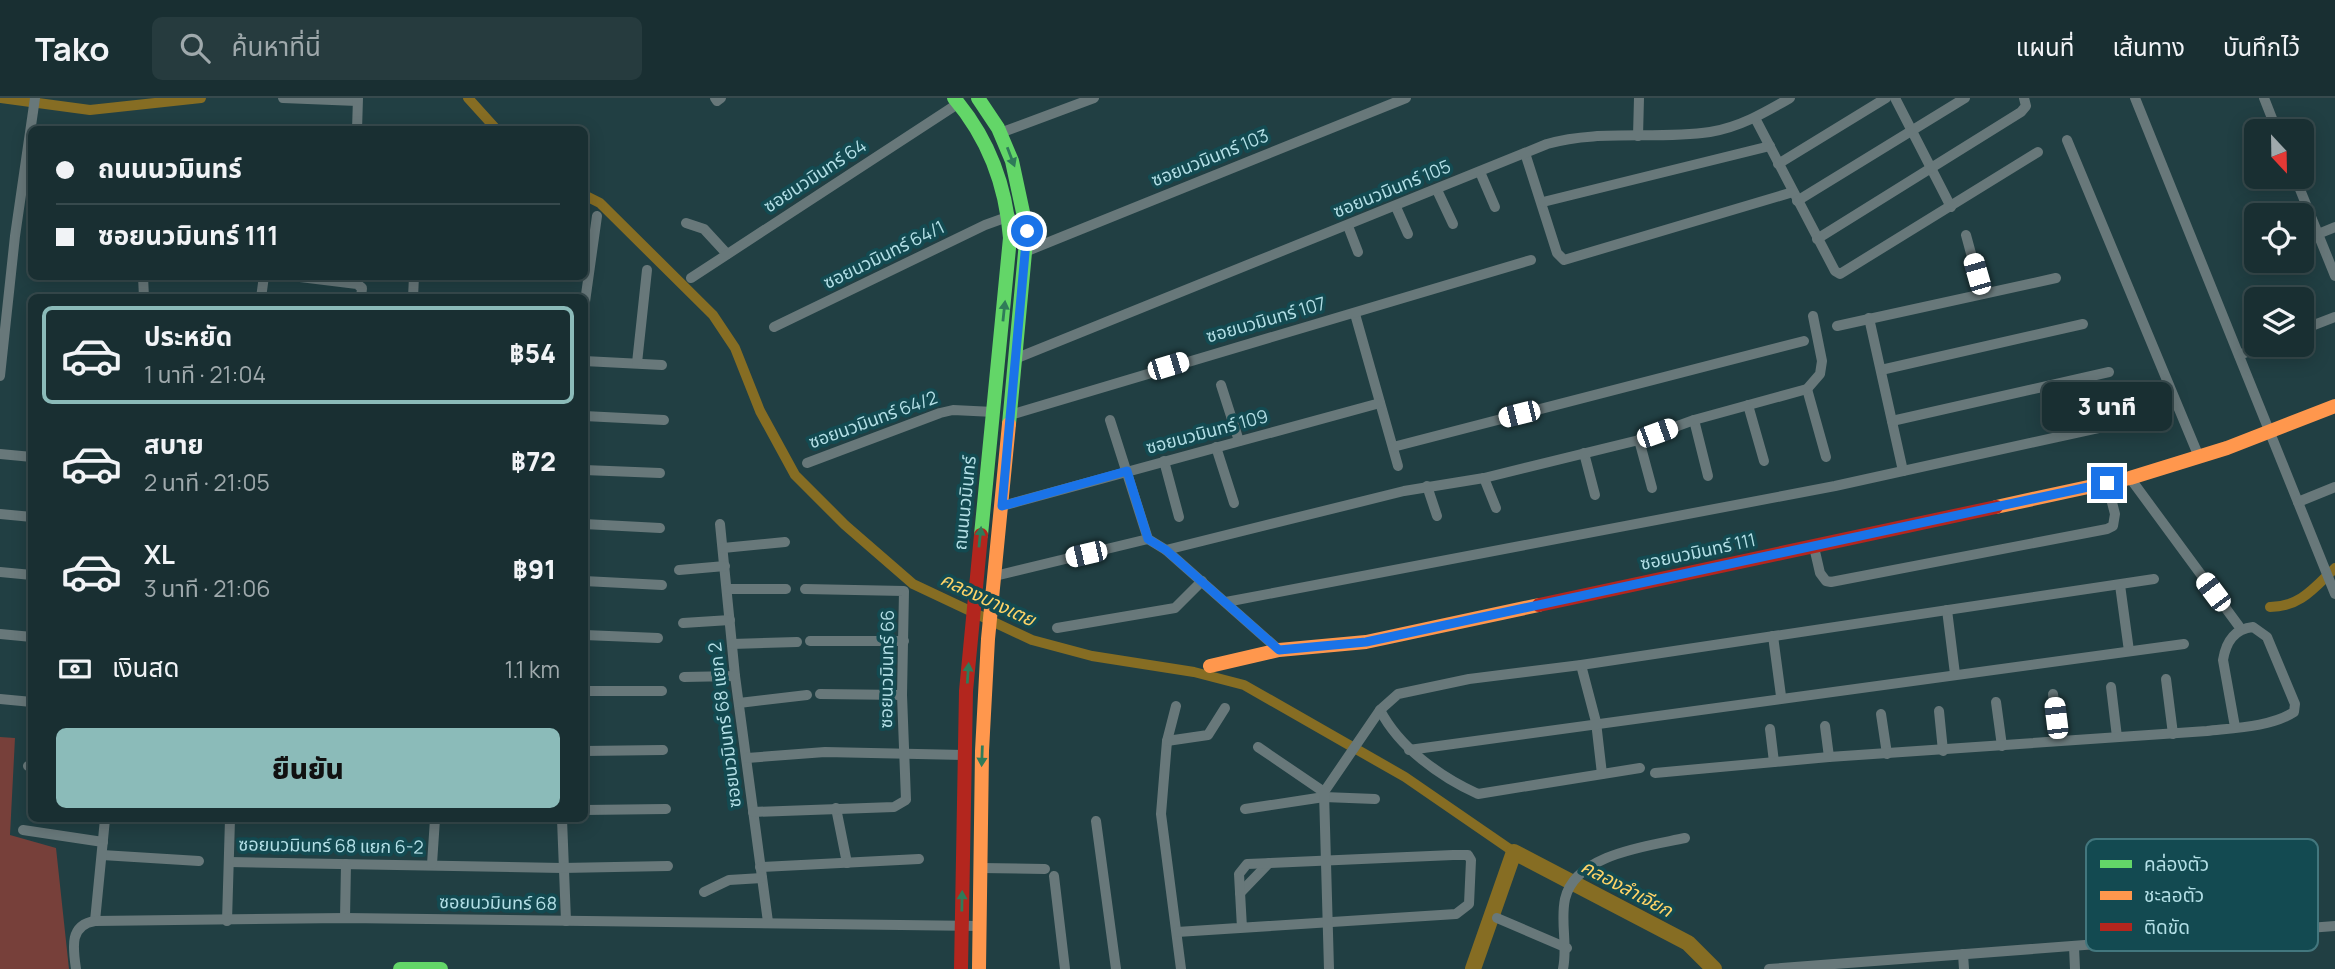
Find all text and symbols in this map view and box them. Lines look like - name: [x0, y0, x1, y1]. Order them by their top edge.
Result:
- search box: [152, 17, 642, 80]
- text: Tako: [35, 26, 110, 71]
- text: ค้นหาที่นี่: [232, 28, 321, 64]
- icon: search: [176, 29, 214, 67]
- text: แผนที่: [2016, 30, 2074, 63]
- text: เส้นทาง: [2112, 30, 2185, 63]
- text: บันทึกไว้: [2223, 30, 2300, 63]
- north arrow: [2244, 119, 2314, 189]
- map controls: [2244, 119, 2314, 357]
- street label: ซอยนวมินทร์ 103: [1147, 123, 1272, 191]
- street label: ซอยนวมินทร์ 64: [758, 133, 871, 217]
- one-way arrow: [1006, 147, 1017, 168]
- text: ถนนนวมินทร์: [98, 150, 242, 186]
- street label: ซอยนวมินทร์ 105: [1329, 154, 1454, 223]
- button: locate: [2244, 203, 2314, 273]
- street label: ซอยนวมินทร์ 64/1: [819, 214, 948, 294]
- route start: [1011, 215, 1043, 247]
- text: ซอยนวมินทร์ 111: [98, 217, 279, 253]
- car: [1962, 251, 1993, 297]
- button: layers: [2244, 287, 2314, 357]
- street label: ซอยนวมินทร์ 107: [1203, 290, 1328, 348]
- one-way arrow: [999, 300, 1010, 322]
- text: ประหยัด: [144, 318, 232, 354]
- icon: car: [60, 324, 123, 387]
- text: ฿54: [510, 335, 556, 371]
- car: [1145, 350, 1192, 382]
- text: 1 นาที · 21:04: [144, 358, 266, 390]
- callout: 3 นาที: [2042, 382, 2172, 430]
- street label: ซอยนวมินทร์ 64/2: [805, 385, 940, 453]
- text: 3 นาที: [2078, 390, 2136, 422]
- car: [1497, 399, 1542, 429]
- street label: ซอยนวมินทร์ 109: [1143, 403, 1270, 459]
- car: [1634, 416, 1681, 450]
- text: สบาย: [144, 426, 204, 462]
- icon: car: [60, 432, 123, 495]
- text: ฿72: [511, 443, 556, 479]
- street label: ถนนนวมินทร์: [947, 454, 981, 551]
- text: 2 นาที · 21:05: [144, 466, 270, 498]
- route end: [2091, 467, 2123, 499]
- one-way arrow: [975, 526, 986, 548]
- street label: ซอยนวมินทร์ 111: [1638, 527, 1758, 575]
- text: XL: [144, 536, 175, 572]
- car: [1064, 539, 1109, 569]
- icon: car: [60, 540, 123, 603]
- text: ฿91: [513, 551, 556, 587]
- water label: คลองบางเตย: [936, 566, 1041, 633]
- car: [2192, 569, 2235, 615]
- text: 3 นาที · 21:06: [144, 572, 270, 604]
- street label: ซอยนวมินทร์ 66: [873, 609, 899, 729]
- street label: ซอยนวมินทร์ 68 แยก 2: [702, 641, 746, 809]
- text: เงินสด: [112, 649, 179, 685]
- icon: cash: [56, 650, 94, 688]
- text: 1.1 km: [504, 653, 560, 685]
- one-way arrow: [962, 662, 973, 684]
- car: [2044, 696, 2069, 740]
- button: ยืนยัน: [56, 728, 560, 808]
- one-way arrow: [976, 745, 988, 767]
- street label: ซอยนวมินทร์ 68 แยก 6-2: [238, 831, 424, 859]
- legend: [2086, 839, 2318, 951]
- text: คล่องตัว: [2144, 851, 2209, 877]
- water label: คลองลำเจียก: [1577, 853, 1678, 923]
- text: ชะลอตัว: [2144, 882, 2204, 908]
- street label: ซอยนวมินทร์ 68: [439, 889, 557, 915]
- one-way arrow: [957, 890, 968, 912]
- text: ติดขัด: [2144, 914, 2190, 940]

